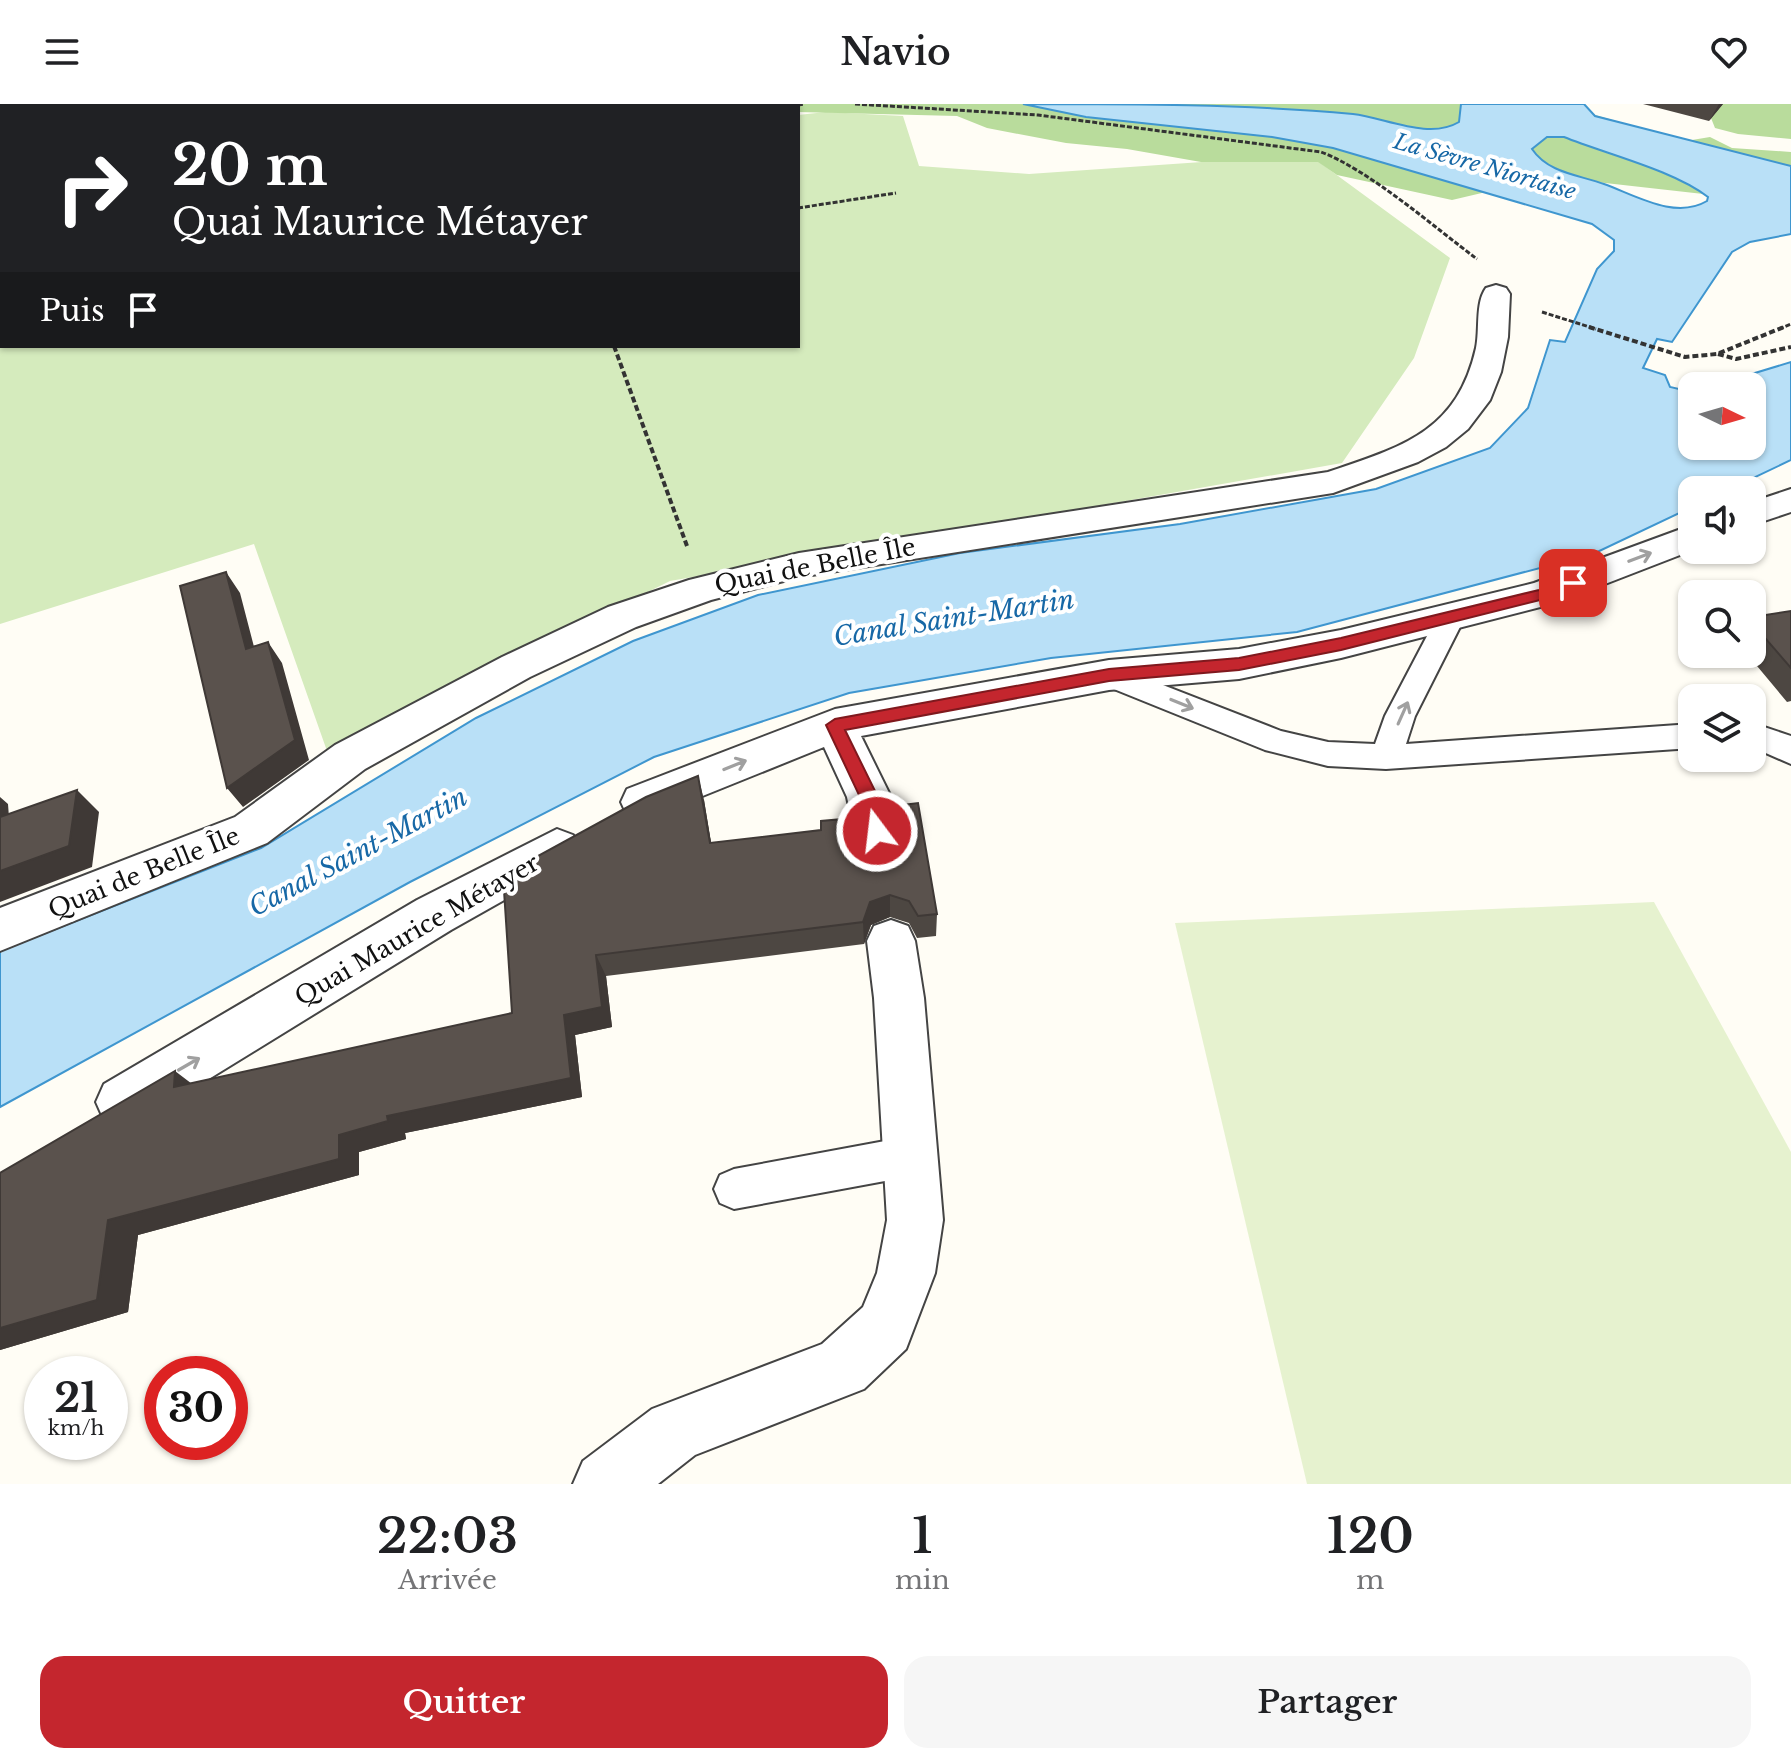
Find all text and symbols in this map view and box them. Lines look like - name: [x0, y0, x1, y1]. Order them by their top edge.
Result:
- icon: menu: [40, 30, 84, 74]
- text: Navio: [840, 30, 951, 75]
- icon: heart: [1707, 30, 1751, 74]
- water label: La Sèvre Niortaise: [1390, 127, 1579, 205]
- text: 20 m: [172, 131, 328, 200]
- icon: right: [40, 136, 144, 240]
- text: Quai Maurice Métayer: [172, 200, 588, 245]
- icon: arrive: [121, 288, 165, 332]
- text: Puis: [40, 292, 105, 329]
- north arrow: [1678, 372, 1766, 460]
- map controls: [1678, 372, 1766, 772]
- button: sound: [1678, 476, 1766, 564]
- street label: Quai de Belle Île: [712, 531, 918, 599]
- pin: [1539, 549, 1607, 617]
- one-way arrow: [1627, 549, 1652, 563]
- icon: arrive: [1551, 561, 1595, 605]
- button: search: [1678, 580, 1766, 668]
- water label: Canal Saint-Martin: [831, 583, 1077, 653]
- button: layers: [1678, 684, 1766, 772]
- one-way arrow: [1169, 698, 1194, 713]
- one-way arrow: [1396, 701, 1411, 725]
- one-way arrow: [722, 757, 747, 771]
- water label: Canal Saint-Martin: [243, 781, 473, 923]
- position arrow: [835, 789, 919, 873]
- street label: Quai de Belle Île: [43, 820, 244, 924]
- street label: Quai Maurice Métayer: [290, 847, 544, 1011]
- one-way arrow: [177, 1056, 200, 1072]
- speed limit sign: 30: [144, 1356, 248, 1460]
- text: 21: [54, 1373, 98, 1423]
- text: km/h: [48, 1416, 104, 1440]
- text: 22:03: [377, 1506, 518, 1566]
- text: 1: [912, 1506, 933, 1566]
- text: 120: [1327, 1506, 1414, 1566]
- text: Arrivée: [398, 1564, 497, 1596]
- text: min: [895, 1564, 950, 1596]
- text: m: [1356, 1564, 1384, 1596]
- button: Quitter: [40, 1656, 888, 1748]
- button: Partager: [904, 1656, 1751, 1748]

